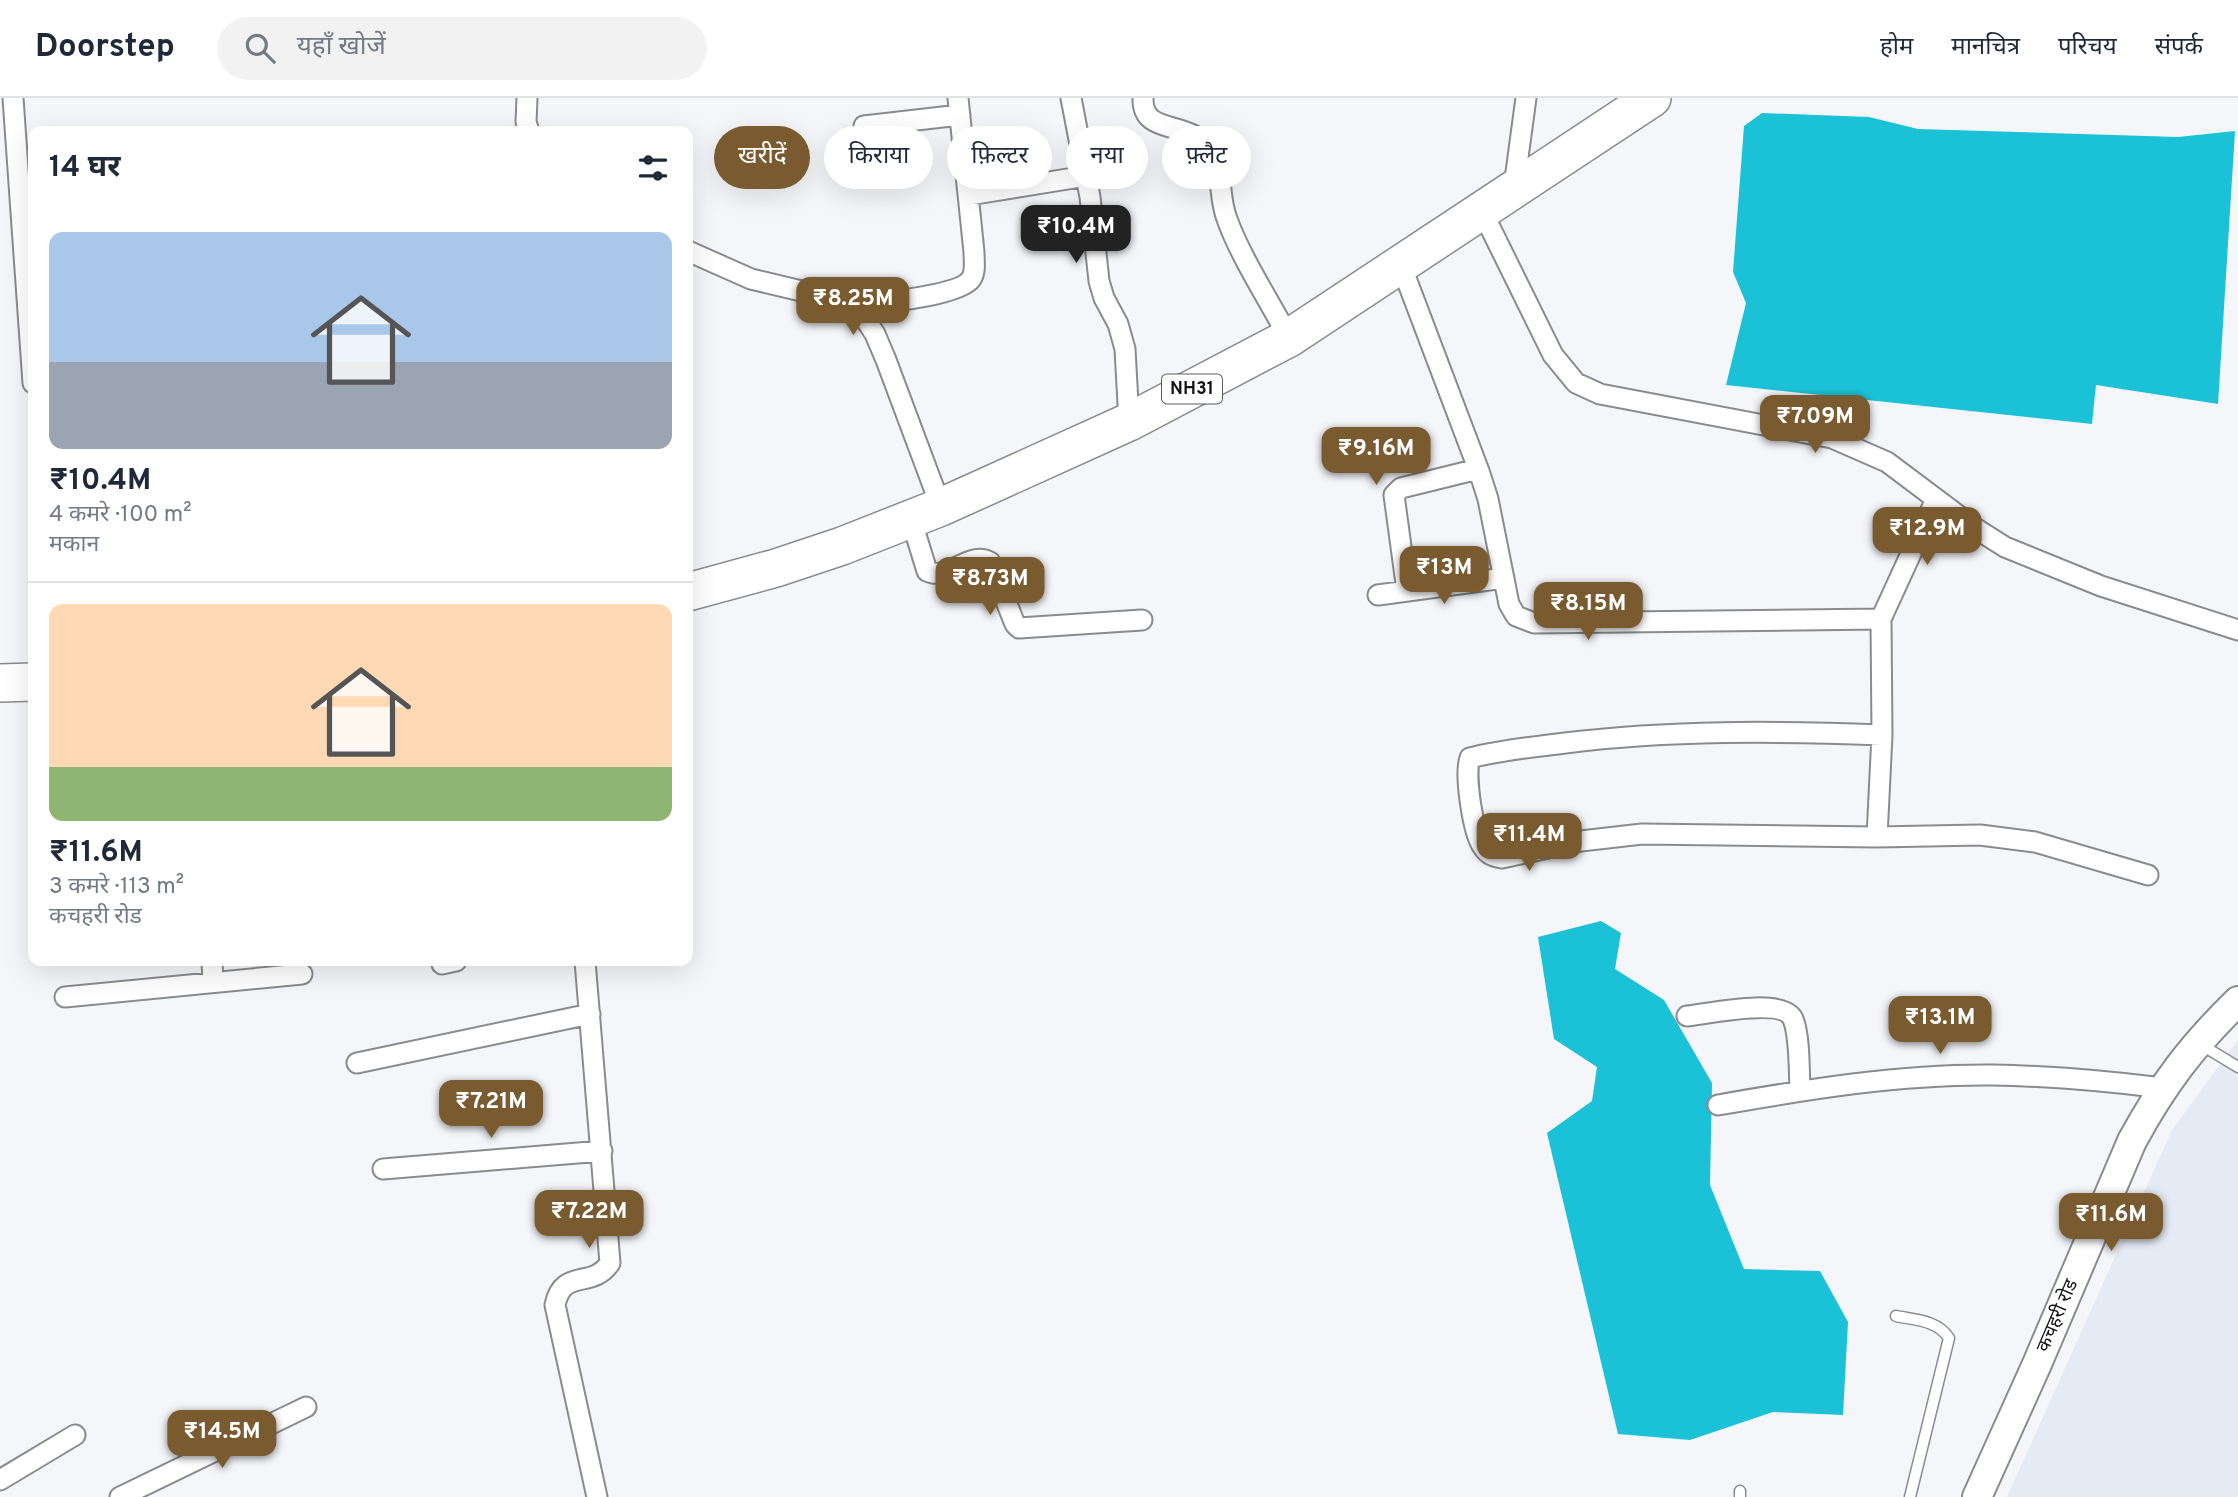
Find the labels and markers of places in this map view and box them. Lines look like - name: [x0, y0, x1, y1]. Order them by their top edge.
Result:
- pin: ₹10.4M: [1019, 206, 1133, 265]
- pin: ₹8.25M: [796, 278, 910, 337]
- pin: ₹7.09M: [1758, 396, 1872, 455]
- pin: ₹9.16M: [1319, 428, 1433, 487]
- pin: ₹12.9M: [1870, 508, 1984, 567]
- pin: ₹13M: [1403, 546, 1485, 606]
- pin: ₹8.73M: [933, 558, 1047, 617]
- pin: ₹8.15M: [1531, 582, 1645, 642]
- pin: ₹11.4M: [1472, 814, 1586, 873]
- pin: ₹13.1M: [1883, 996, 1997, 1056]
- pin: ₹7.21M: [434, 1080, 548, 1140]
- pin: ₹7.22M: [532, 1190, 646, 1250]
- pin: ₹11.6M: [2054, 1194, 2168, 1253]
- pin: ₹14.5M: [165, 1410, 279, 1470]

